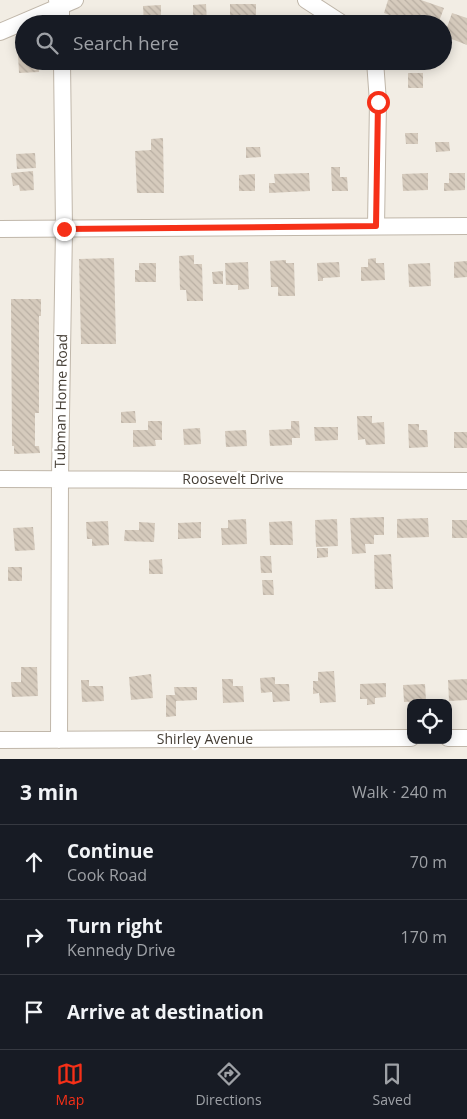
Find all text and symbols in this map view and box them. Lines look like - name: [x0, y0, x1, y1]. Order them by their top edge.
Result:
- search box: [15, 15, 452, 70]
- icon: search: [33, 29, 61, 57]
- text: Search here: [73, 30, 179, 56]
- route start: [367, 91, 390, 114]
- route end: [53, 218, 76, 241]
- street label: Tubman Home Road: [50, 334, 71, 468]
- street label: Roosevelt Drive: [182, 469, 284, 488]
- map controls: [407, 699, 452, 744]
- button: locate: [407, 699, 452, 744]
- street label: Shirley Avenue: [157, 729, 253, 748]
- text: 3 min: [20, 778, 78, 806]
- text: Walk · 240 m: [352, 781, 447, 803]
- text: Continue: [67, 838, 154, 864]
- icon: ahead: [20, 848, 48, 876]
- text: 70 m: [410, 851, 447, 873]
- text: Cook Road: [67, 864, 147, 886]
- text: Turn right: [67, 913, 162, 939]
- icon: right: [20, 923, 48, 951]
- text: 170 m: [401, 926, 447, 948]
- text: Kennedy Drive: [67, 939, 176, 961]
- icon: arrive: [20, 998, 48, 1026]
- text: Arrive at destination: [67, 999, 264, 1025]
- tab: Map: [55, 1060, 84, 1109]
- tab: Directions: [195, 1060, 262, 1109]
- tab: Saved: [373, 1060, 411, 1109]

